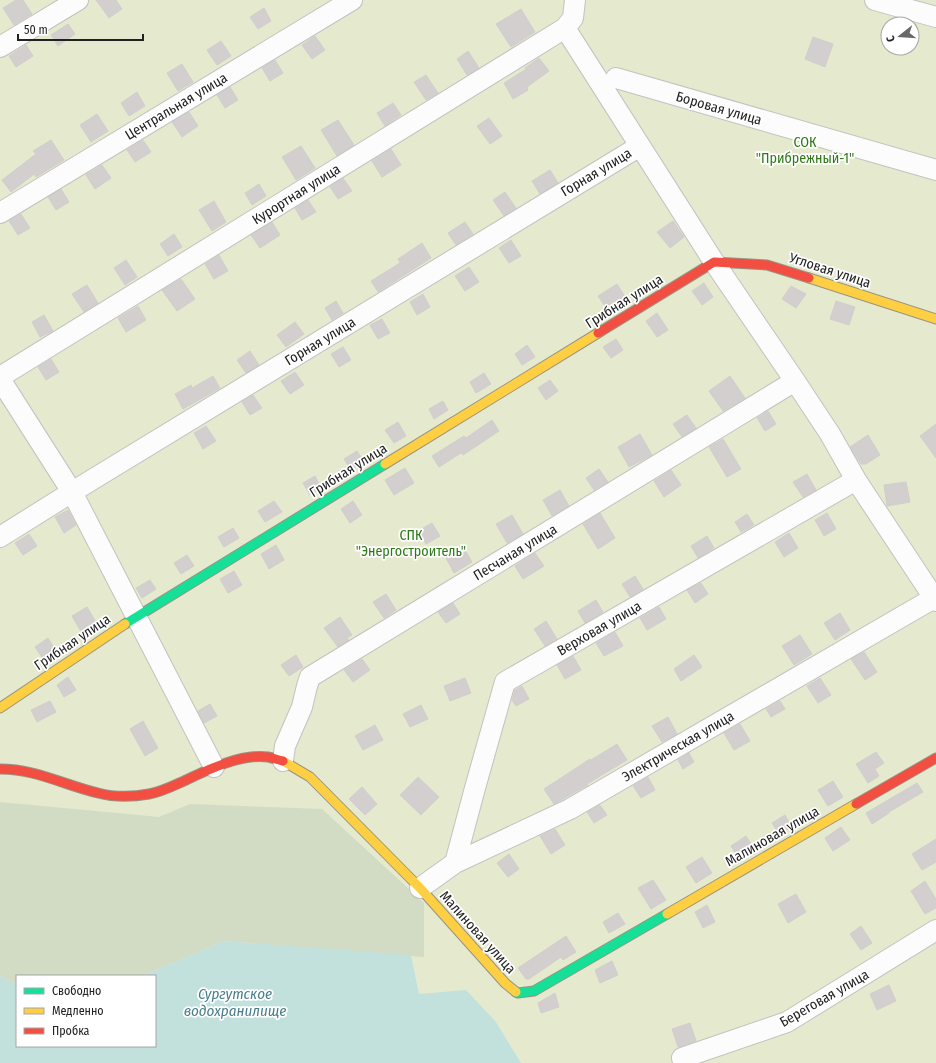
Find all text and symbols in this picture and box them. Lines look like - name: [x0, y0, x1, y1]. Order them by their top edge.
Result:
- scale bar: [18, 16, 143, 42]
- north arrow: [880, 16, 920, 56]
- text: 50 m: [24, 23, 48, 37]
- text: С: [884, 34, 898, 43]
- street label: Центральная улица: [122, 69, 230, 144]
- street label: Боровая улица: [674, 88, 764, 129]
- park label: СОК "Прибрежный-1": [756, 134, 854, 167]
- street label: Горная улица: [558, 145, 635, 200]
- street label: Курортная улица: [249, 160, 344, 228]
- street label: Угловая улица: [786, 249, 873, 292]
- street label: Грибная улица: [582, 271, 666, 332]
- street label: Горная улица: [282, 314, 359, 369]
- street label: Грибная улица: [306, 440, 390, 501]
- street label: Песчаная улица: [470, 521, 560, 584]
- park label: СПК "Энергостроитель": [356, 527, 466, 560]
- street label: Верховая улица: [554, 597, 644, 659]
- street label: Грибная улица: [31, 611, 114, 674]
- street label: Электрическая улица: [619, 707, 737, 785]
- street label: Малиновая улица: [722, 803, 822, 870]
- street label: Малиновая улица: [436, 887, 519, 977]
- street label: Береговая улица: [777, 966, 872, 1031]
- legend: [16, 975, 156, 1047]
- text: Свободно: [52, 984, 101, 998]
- water label: Сургутское водохранилище: [184, 985, 286, 1020]
- text: Медленно: [52, 1004, 104, 1018]
- text: Пробка: [52, 1024, 90, 1038]

